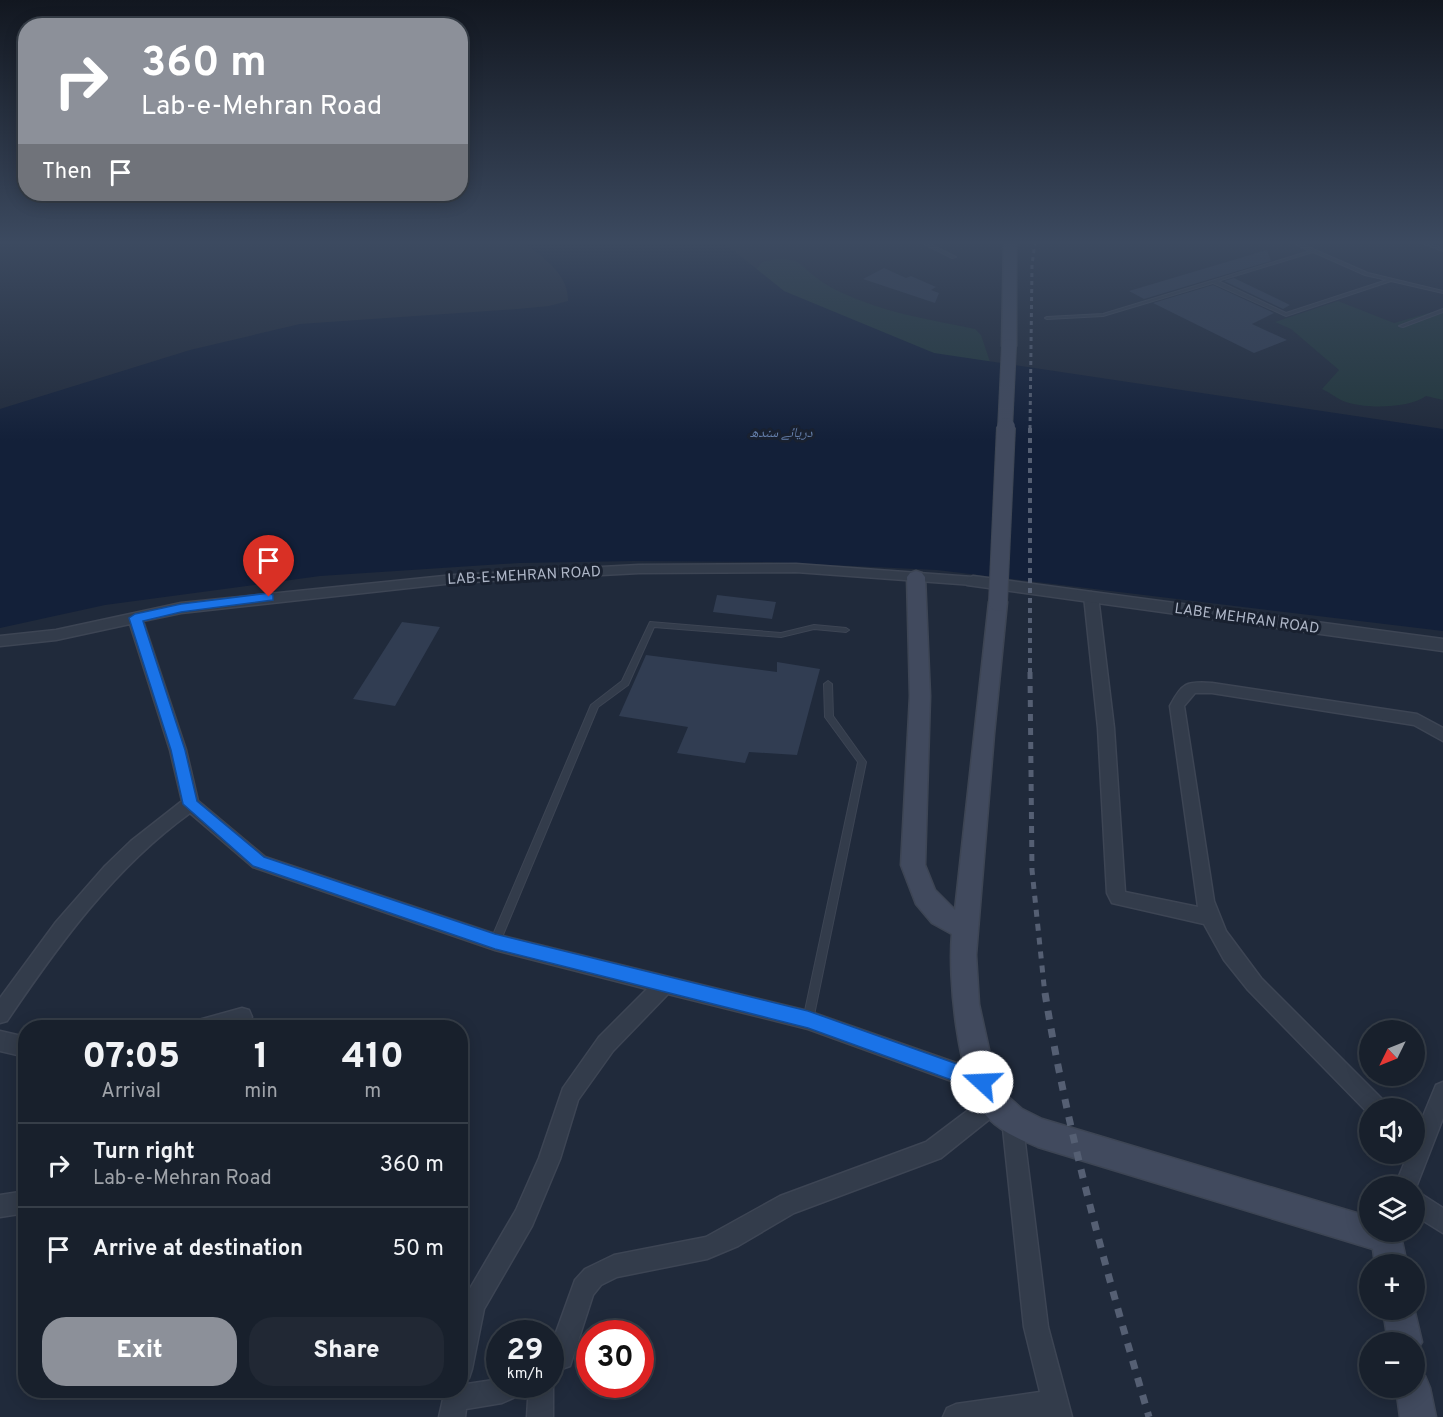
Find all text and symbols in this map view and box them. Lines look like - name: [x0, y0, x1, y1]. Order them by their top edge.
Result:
- text: 360 m: [141, 38, 267, 91]
- icon: right: [42, 42, 120, 120]
- text: Lab-e-Mehran Road: [141, 90, 382, 124]
- icon: arrive: [104, 156, 137, 189]
- text: Then: [42, 159, 92, 186]
- water label: دریائے سندھ: [749, 425, 813, 442]
- pin: [243, 535, 294, 597]
- icon: arrive: [252, 544, 285, 577]
- street label: LAB-E-MEHRAN ROAD: [447, 563, 601, 590]
- street label: LABE MEHRAN ROAD: [1173, 600, 1320, 639]
- north arrow: [1359, 1020, 1425, 1086]
- map controls: [1359, 1020, 1425, 1398]
- text: 07:05: [82, 1035, 180, 1081]
- text: 1: [254, 1035, 268, 1081]
- text: 410: [342, 1035, 404, 1081]
- position arrow: [950, 1050, 1014, 1114]
- text: Arrival: [101, 1079, 161, 1105]
- text: min: [244, 1079, 278, 1105]
- text: m: [364, 1079, 381, 1105]
- button: sound: [1359, 1098, 1425, 1164]
- text: Turn right: [93, 1139, 195, 1166]
- icon: right: [42, 1149, 75, 1182]
- text: 360 m: [380, 1152, 444, 1179]
- text: Lab-e-Mehran Road: [93, 1166, 272, 1192]
- button: layers: [1359, 1176, 1425, 1242]
- icon: arrive: [42, 1233, 75, 1266]
- text: Arrive at destination: [93, 1236, 303, 1263]
- text: 50 m: [392, 1236, 444, 1263]
- button: +: [1359, 1254, 1425, 1320]
- button: Exit: [42, 1317, 237, 1386]
- button: Share: [249, 1317, 444, 1386]
- speed limit sign: 30: [576, 1320, 654, 1398]
- button: −: [1359, 1332, 1425, 1398]
- text: 29: [507, 1333, 543, 1370]
- text: km/h: [507, 1365, 543, 1384]

